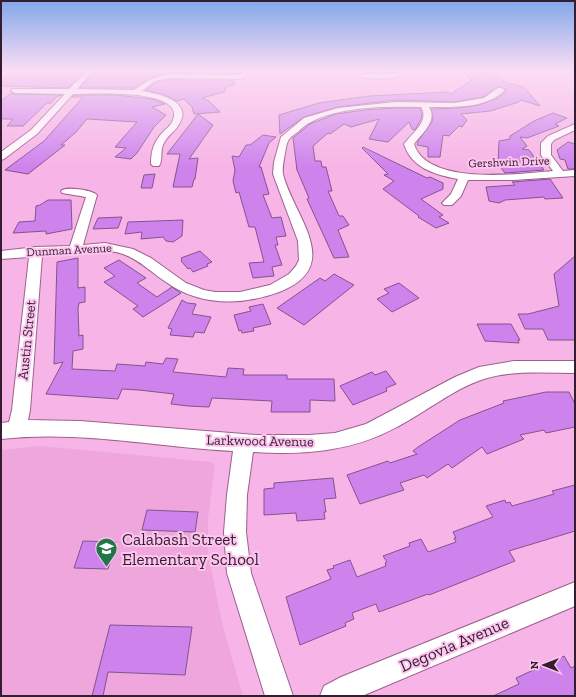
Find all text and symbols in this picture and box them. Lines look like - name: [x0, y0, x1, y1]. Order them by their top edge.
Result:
- street label: Gershwin Drive: [468, 154, 550, 170]
- street label: Dunman Avenue: [26, 241, 112, 259]
- street label: Austin Street: [14, 299, 40, 381]
- street label: Larkwood Avenue: [206, 432, 314, 450]
- place label: Calabash Street Elementary School: [122, 529, 260, 569]
- school or university icon: Calabash Street Elementary School: [93, 536, 119, 569]
- street label: Degovia Avenue: [396, 612, 512, 676]
- north arrow: [524, 645, 564, 685]
- text: N: [528, 660, 541, 669]

